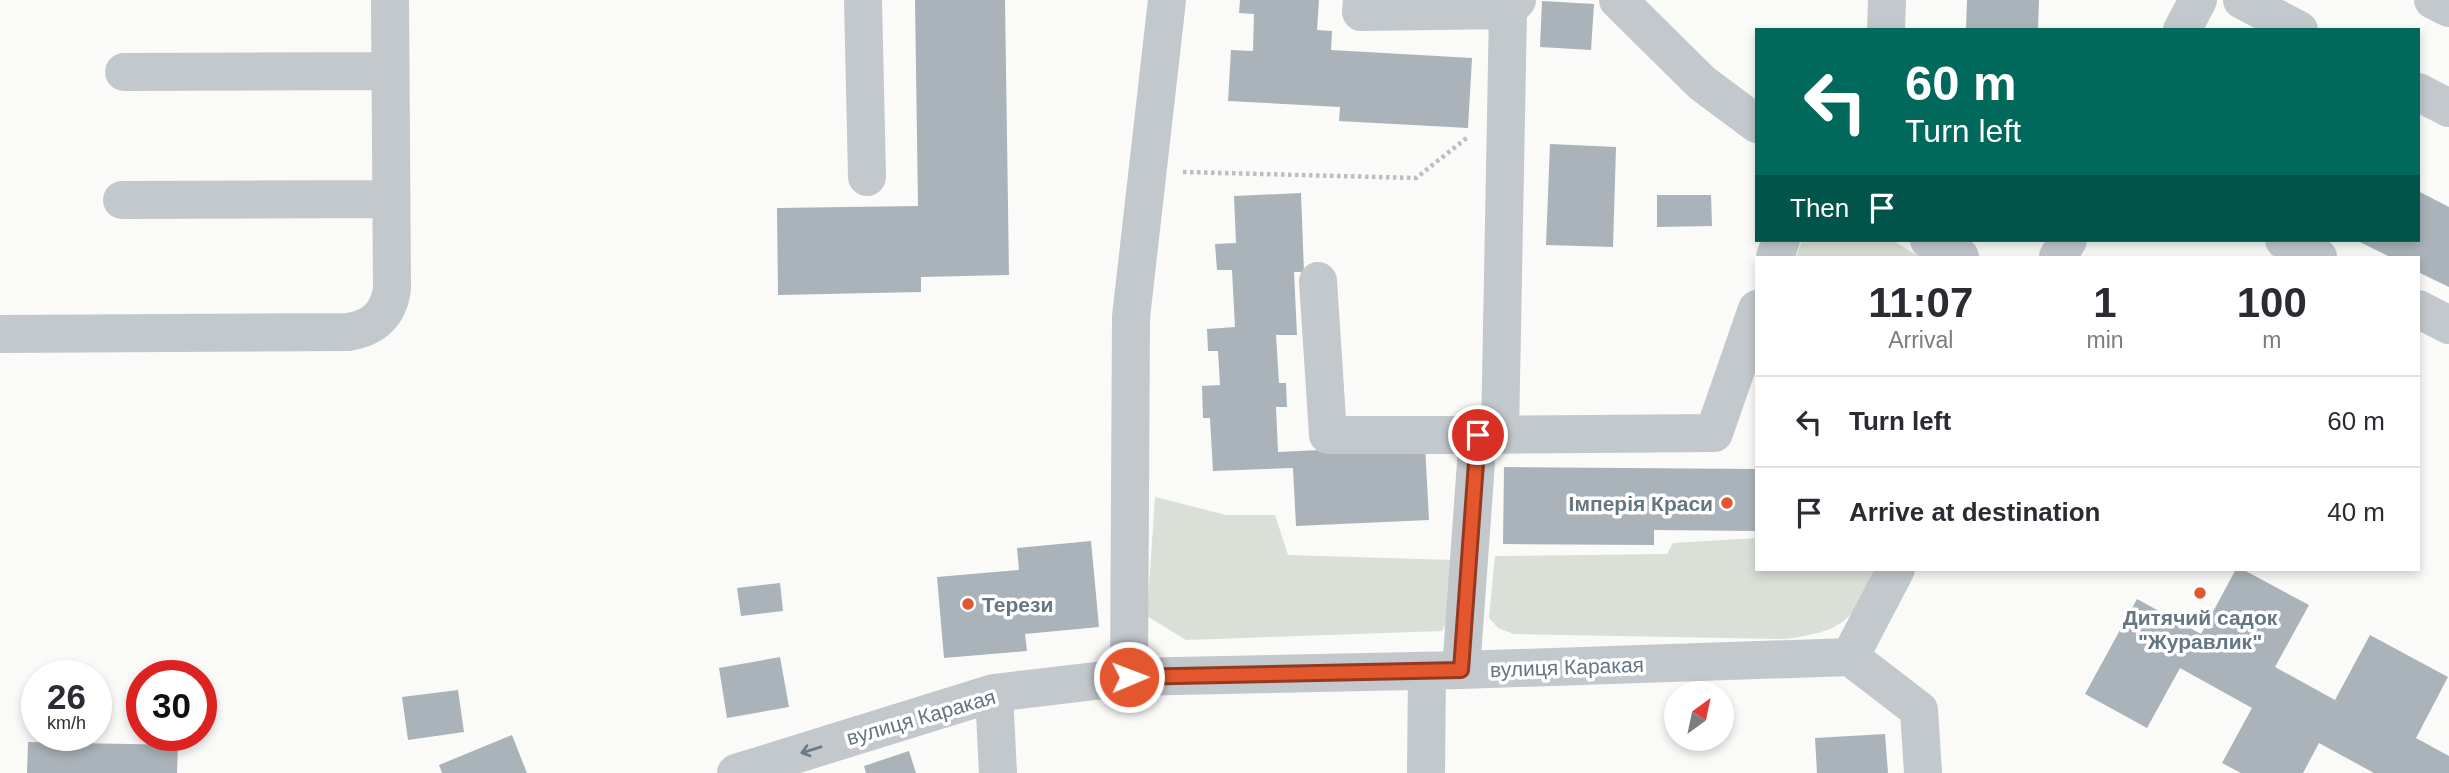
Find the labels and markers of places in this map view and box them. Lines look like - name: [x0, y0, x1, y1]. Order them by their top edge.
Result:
- pin: [1448, 405, 1508, 465]
- place label: Імперія Краси: [1569, 492, 1713, 515]
- marker: Імперія Краси: [1719, 495, 1735, 511]
- marker: Дитячий садок "Журавлик": [2192, 585, 2208, 601]
- place label: Терези: [982, 593, 1053, 616]
- marker: Терези: [960, 596, 976, 612]
- place label: Дитячий садок "Журавлик": [2123, 606, 2278, 653]

